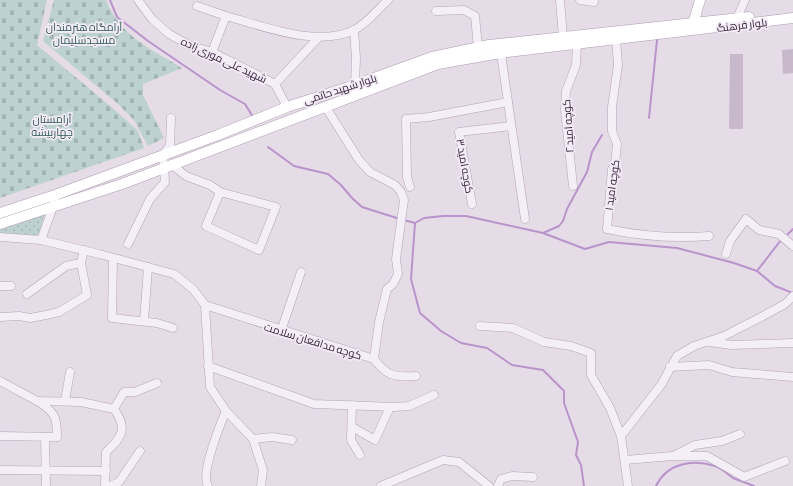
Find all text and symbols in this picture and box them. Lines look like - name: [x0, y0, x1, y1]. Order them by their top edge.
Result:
- street label: بلوار فرهنگ: [716, 16, 768, 35]
- park label: آرامگاه هنرمندان مسجدسلیمان: [46, 21, 122, 47]
- street label: شهید علی موری زاده: [179, 35, 269, 86]
- street label: بلوار شهید حاتمی: [302, 71, 379, 107]
- street label: کوچه امید ۲: [560, 99, 577, 153]
- park label: آرامستان چهاربیشه: [31, 113, 73, 139]
- street label: کوچه امید ۳: [453, 138, 476, 195]
- street label: کوچه امید ۱: [602, 159, 623, 211]
- street label: کوچه مدافعان سلامت: [262, 320, 363, 363]

